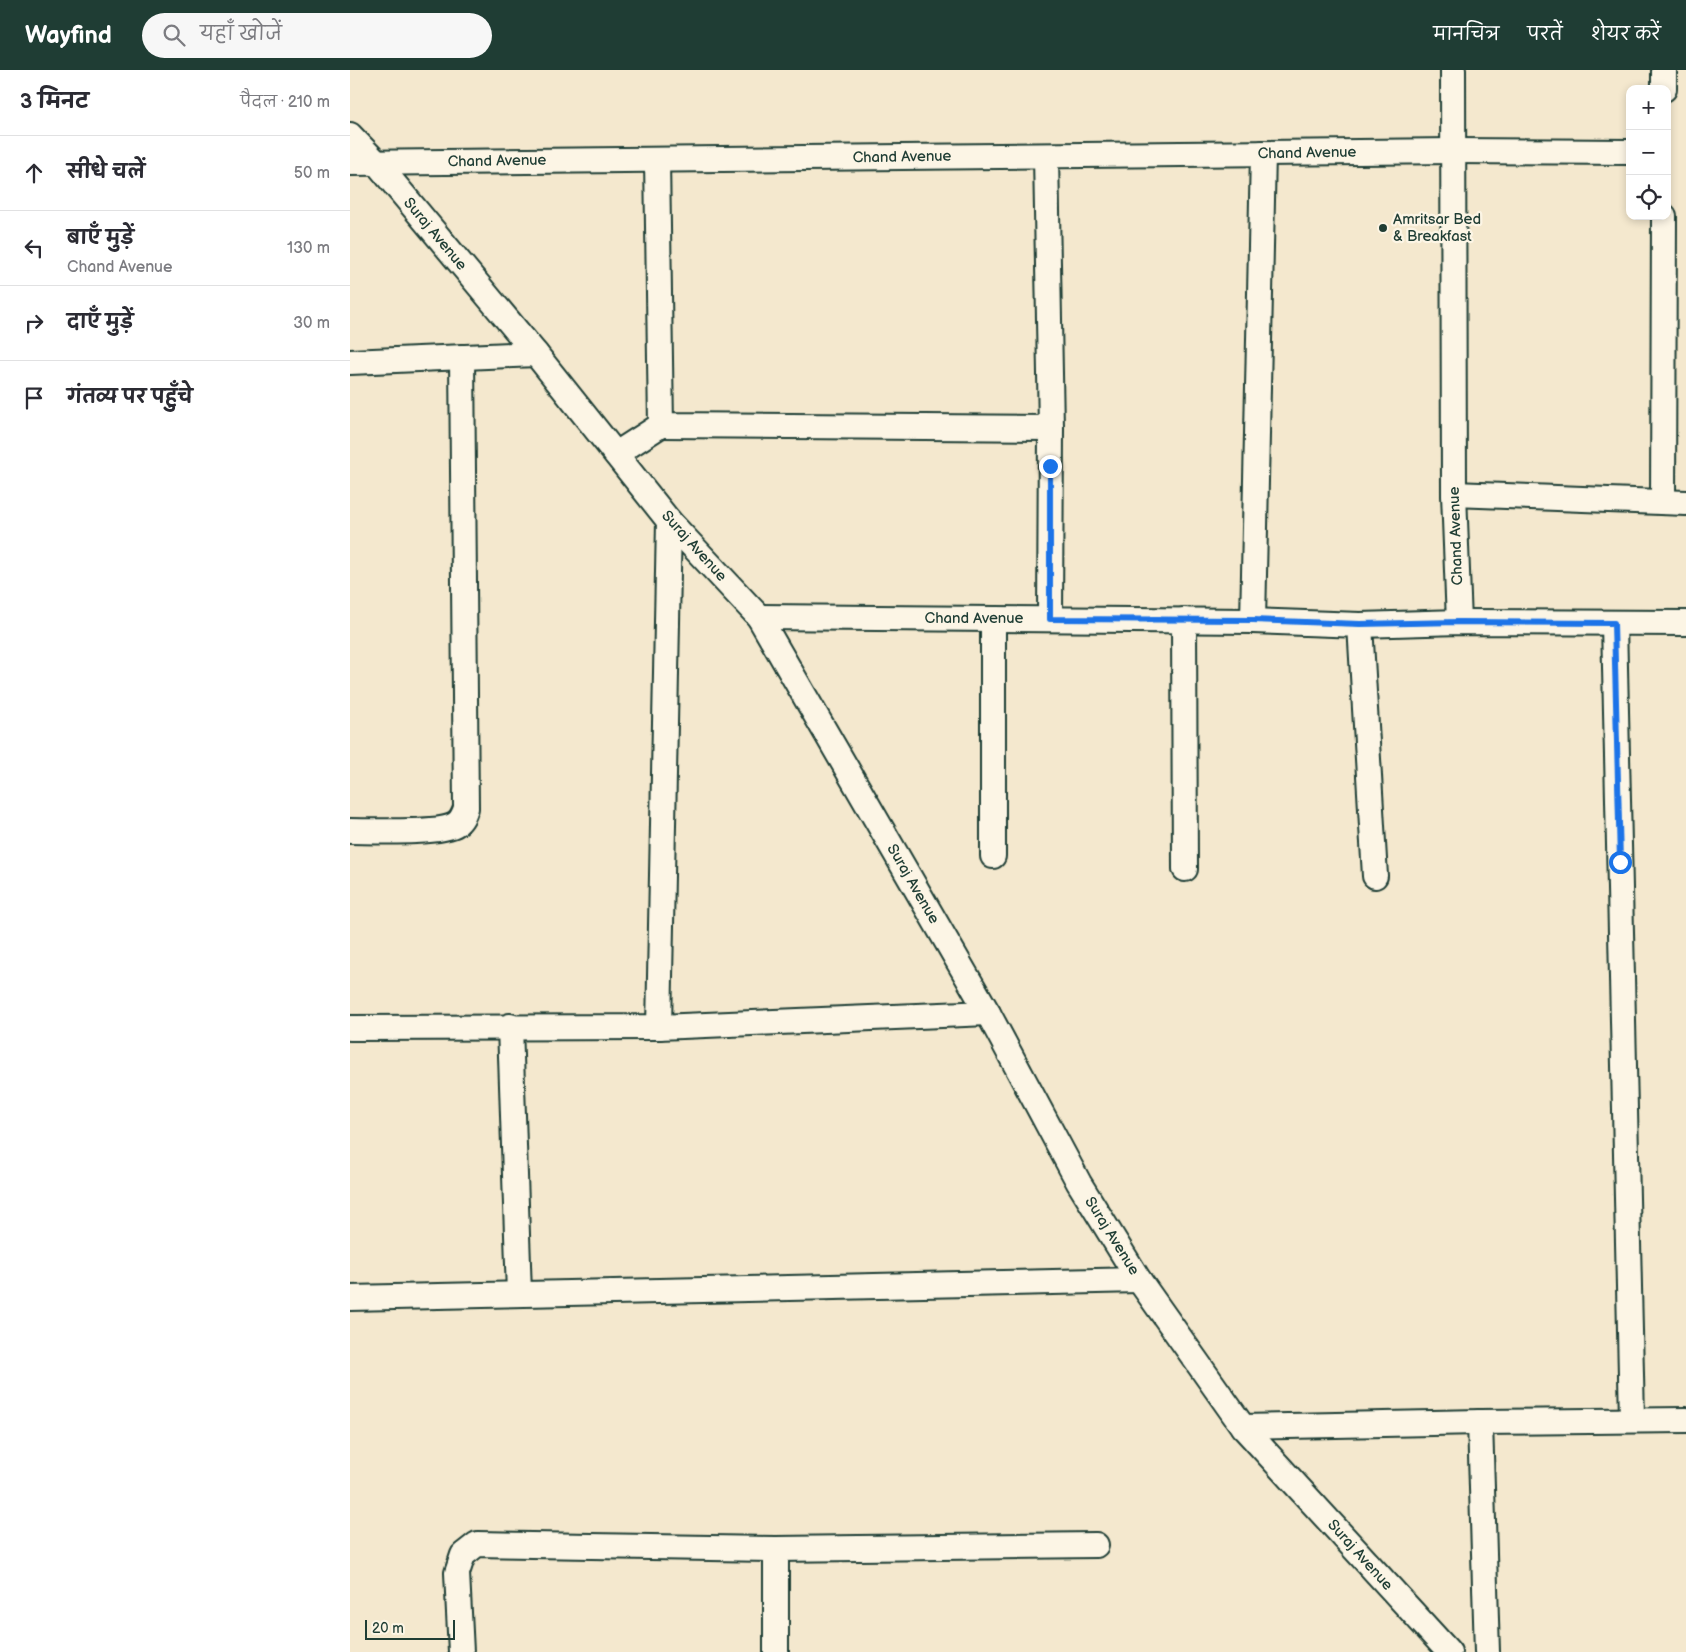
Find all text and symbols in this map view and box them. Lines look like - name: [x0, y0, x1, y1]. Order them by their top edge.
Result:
- search box: [142, 13, 492, 58]
- text: Wayfind: [25, 21, 112, 50]
- icon: search: [160, 21, 188, 49]
- text: यहाँ खोजें: [200, 23, 282, 46]
- text: मानचित्र: [1433, 24, 1499, 45]
- text: परतें: [1527, 24, 1563, 45]
- text: शेयर करें: [1591, 24, 1661, 45]
- map controls: [1626, 85, 1671, 220]
- button: +: [1626, 85, 1671, 130]
- text: 3 मिनट: [20, 89, 89, 114]
- text: पैदल · 210 m: [240, 93, 330, 112]
- button: −: [1626, 130, 1671, 175]
- street label: Chand Avenue: [1257, 143, 1357, 163]
- street label: Chand Avenue: [852, 147, 952, 167]
- street label: Chand Avenue: [447, 151, 547, 171]
- icon: ahead: [20, 159, 48, 187]
- text: सीधे चलें: [67, 161, 145, 184]
- text: 50 m: [294, 164, 330, 183]
- button: locate: [1626, 175, 1671, 220]
- street label: Suraj Avenue: [399, 194, 471, 274]
- place label: Amritsar Bed & Breakfast: [1393, 210, 1481, 246]
- marker: Amritsar Bed & Breakfast: [1377, 222, 1389, 234]
- text: बाएँ मुड़ें: [67, 227, 134, 250]
- icon: left: [20, 234, 48, 262]
- text: 130 m: [287, 239, 330, 258]
- text: Chand Avenue: [67, 258, 173, 277]
- icon: right: [20, 309, 48, 337]
- text: दाएँ मुड़ें: [67, 311, 133, 334]
- text: 30 m: [293, 314, 330, 333]
- icon: arrive: [20, 384, 48, 412]
- text: गंतव्य पर पहुँचे: [67, 386, 193, 409]
- route end: [1039, 455, 1062, 478]
- street label: Chand Avenue: [1445, 486, 1467, 586]
- street label: Suraj Avenue: [657, 507, 731, 586]
- street label: Chand Avenue: [925, 609, 1024, 628]
- street label: Suraj Avenue: [883, 841, 944, 927]
- route start: [1609, 851, 1632, 874]
- street label: Suraj Avenue: [1080, 1193, 1144, 1279]
- street label: Suraj Avenue: [1323, 1516, 1397, 1595]
- scale bar: [365, 1617, 455, 1640]
- text: 20 m: [372, 1620, 404, 1637]

